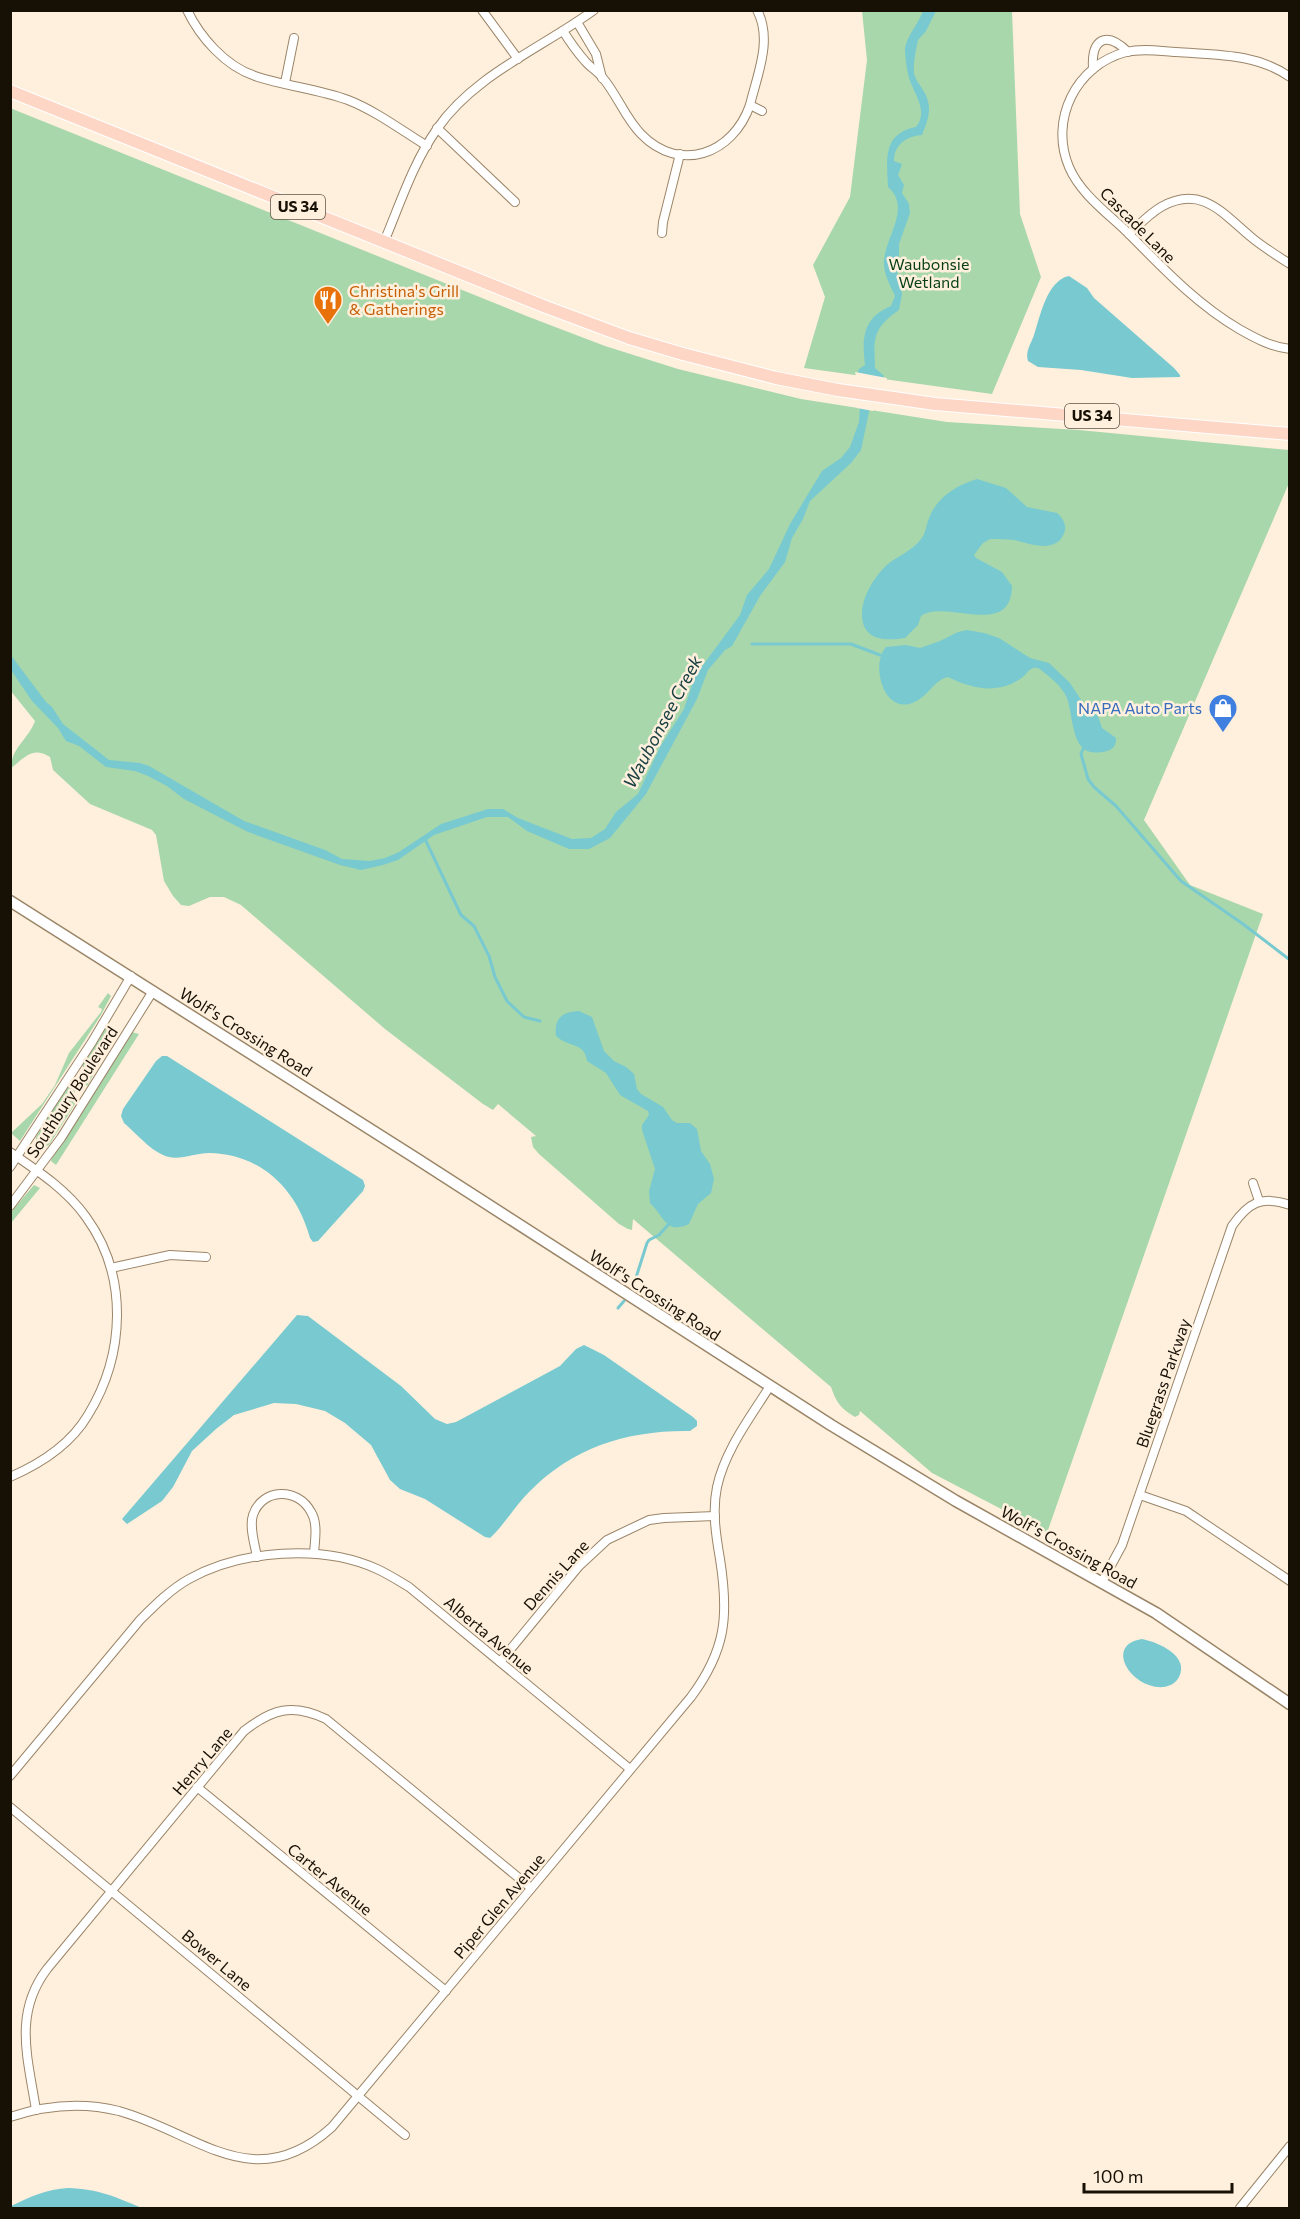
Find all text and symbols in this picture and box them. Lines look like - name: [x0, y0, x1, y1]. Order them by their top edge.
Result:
- street label: Cascade Lane: [1097, 183, 1180, 266]
- road number: US 34: [271, 195, 325, 219]
- park label: Waubonsie Wetland: [889, 254, 969, 291]
- place label: Christina's Grill & Gatherings: [349, 281, 459, 318]
- restaurant icon: Christina's Grill & Gatherings: [312, 284, 344, 326]
- road number: US 34: [1065, 404, 1119, 428]
- water label: Waubonsee Creek: [618, 650, 707, 792]
- shop icon: NAPA Auto Parts: [1207, 692, 1239, 734]
- place label: NAPA Auto Parts: [1078, 698, 1202, 717]
- street label: Wolf's Crossing Road: [176, 983, 316, 1080]
- street label: Southbury Boulevard: [22, 1023, 121, 1161]
- street label: Wolf's Crossing Road: [586, 1245, 724, 1344]
- street label: Bluegrass Parkway: [1132, 1316, 1194, 1450]
- street label: Wolf's Crossing Road: [998, 1501, 1141, 1592]
- street label: Dennis Lane: [519, 1536, 592, 1614]
- street label: Alberta Avenue: [441, 1592, 538, 1677]
- street label: Henry Lane: [168, 1723, 235, 1798]
- street label: Carter Avenue: [284, 1839, 376, 1919]
- street label: Piper Glen Avenue: [449, 1849, 548, 1962]
- street label: Bower Lane: [179, 1925, 256, 1994]
- scale bar: [1084, 2156, 1232, 2194]
- text: 100 m: [1093, 2165, 1143, 2187]

